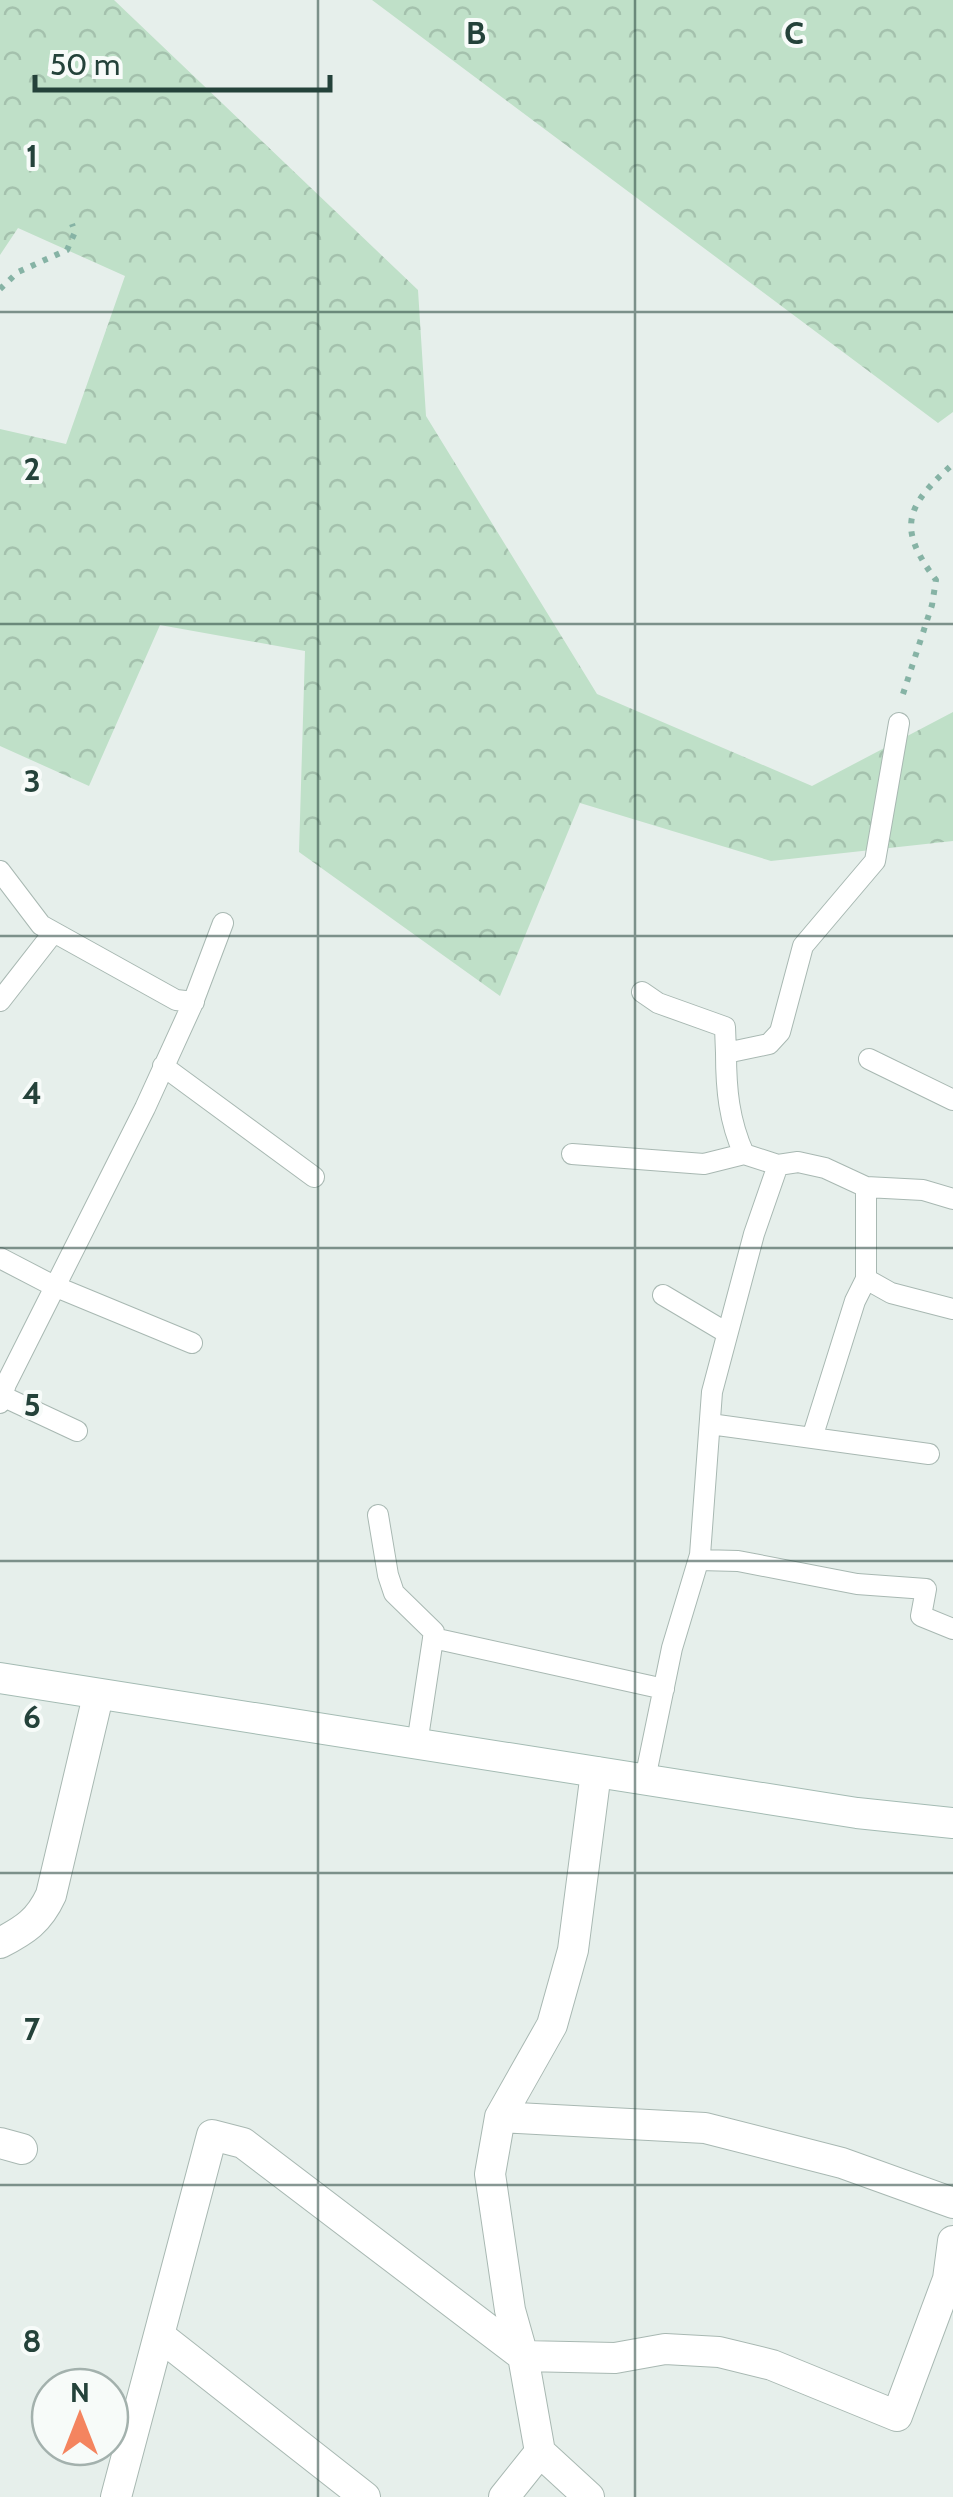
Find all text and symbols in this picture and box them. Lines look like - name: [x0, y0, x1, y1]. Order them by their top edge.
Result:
- text: B: [466, 13, 486, 52]
- text: C: [784, 13, 804, 52]
- scale bar: [35, 30, 330, 92]
- text: 50 m: [50, 46, 120, 83]
- text: 1: [26, 136, 38, 175]
- text: 2: [24, 449, 40, 488]
- text: 3: [23, 761, 41, 800]
- text: 4: [22, 1073, 42, 1112]
- text: 5: [23, 1385, 41, 1424]
- text: 6: [23, 1697, 41, 1736]
- text: 7: [24, 2009, 41, 2048]
- text: 8: [22, 2321, 42, 2360]
- north arrow: [30, 2367, 130, 2467]
- text: N: [70, 2375, 90, 2409]

